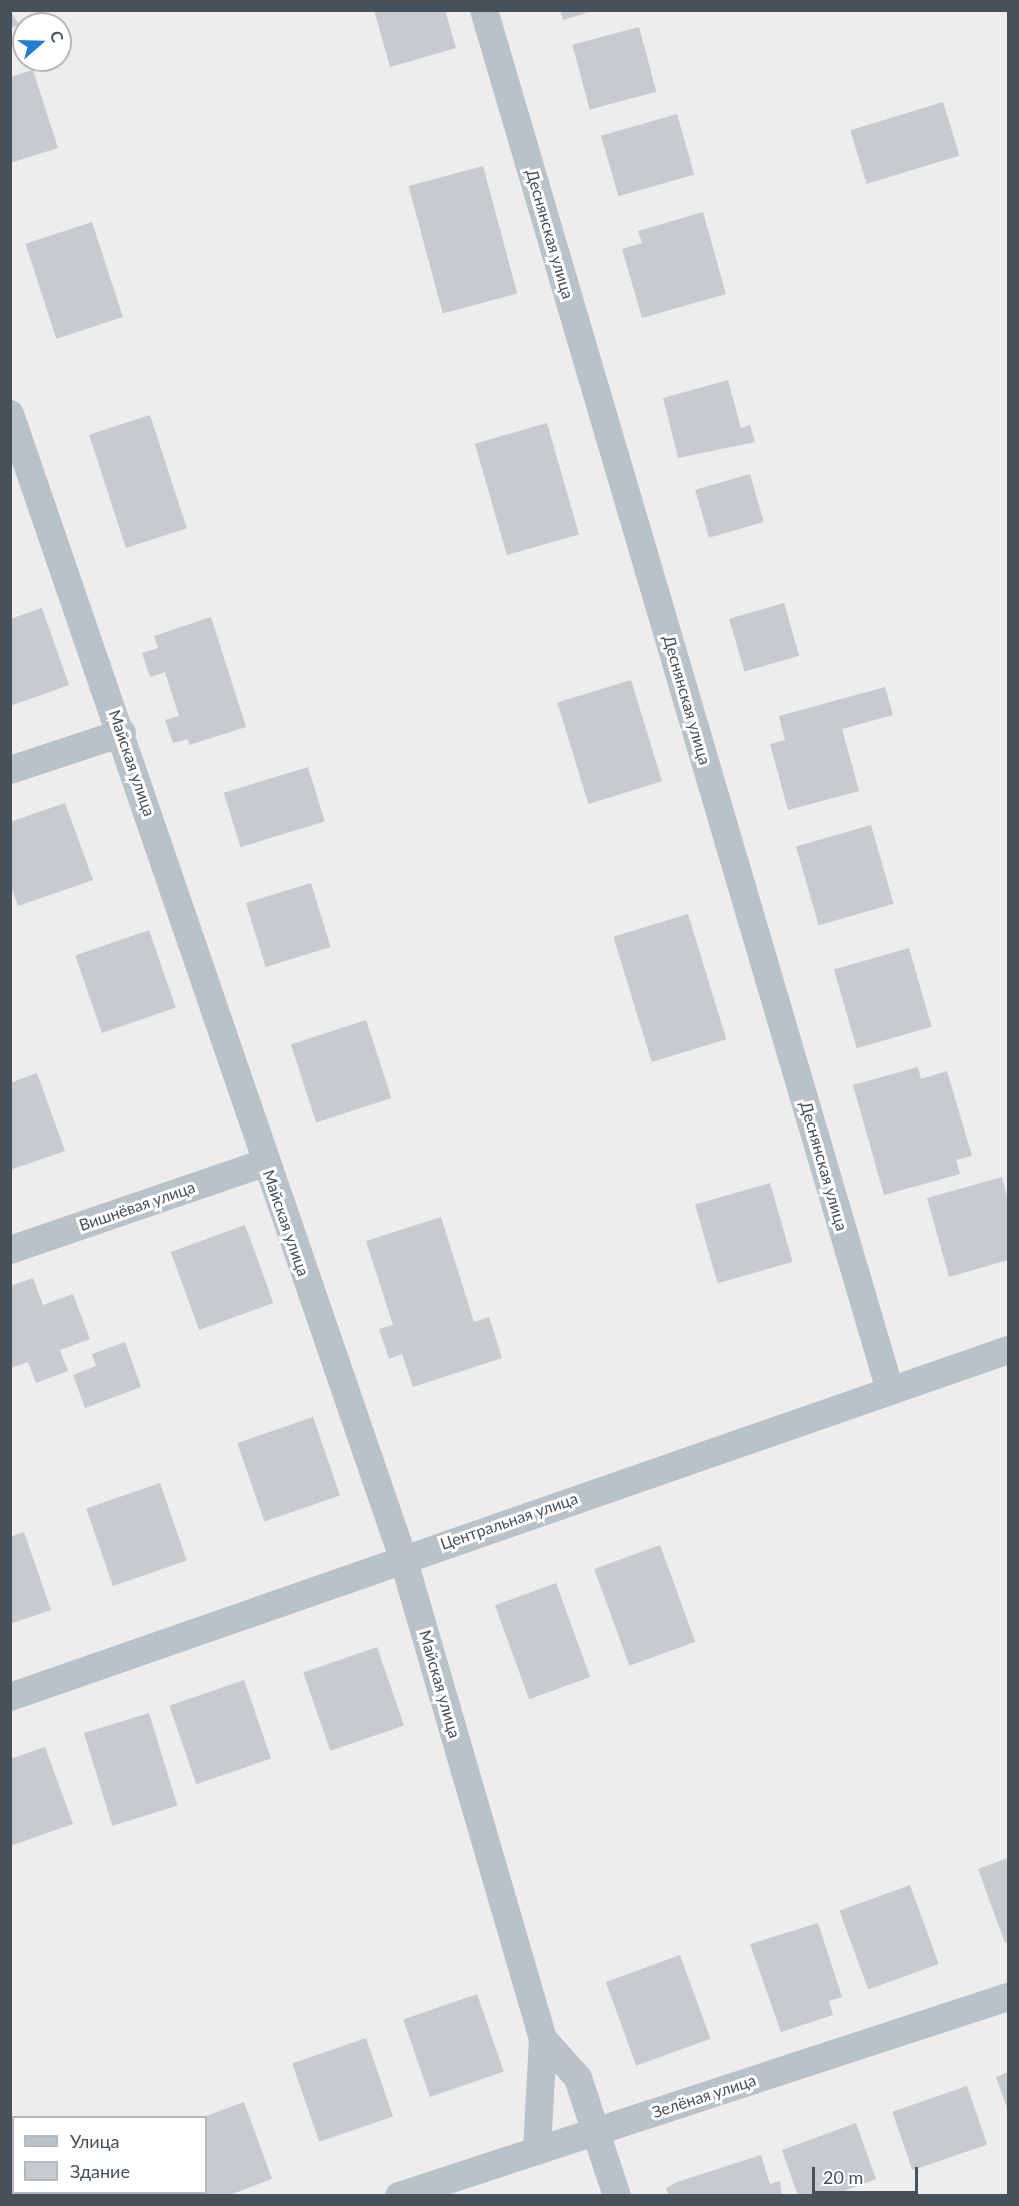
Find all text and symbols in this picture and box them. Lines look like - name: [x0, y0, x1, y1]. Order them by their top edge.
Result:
- north arrow: [12, 12, 72, 72]
- text: С: [47, 28, 68, 45]
- street label: Деснянская улица: [522, 167, 578, 301]
- street label: Деснянская улица: [659, 633, 715, 767]
- street label: Майская улица: [105, 707, 159, 819]
- street label: Деснянская улица: [796, 1099, 852, 1233]
- street label: Майская улица: [259, 1167, 313, 1279]
- street label: Вишнёвая улица: [76, 1177, 198, 1235]
- street label: Центральная улица: [438, 1488, 580, 1554]
- street label: Майская улица: [415, 1628, 465, 1740]
- street label: Зелёная улица: [650, 2070, 758, 2122]
- legend: [12, 2116, 207, 2194]
- text: Улица: [70, 2130, 120, 2152]
- scale bar: [815, 2155, 922, 2193]
- text: Здание: [70, 2160, 130, 2182]
- text: 20 m: [823, 2166, 863, 2188]

